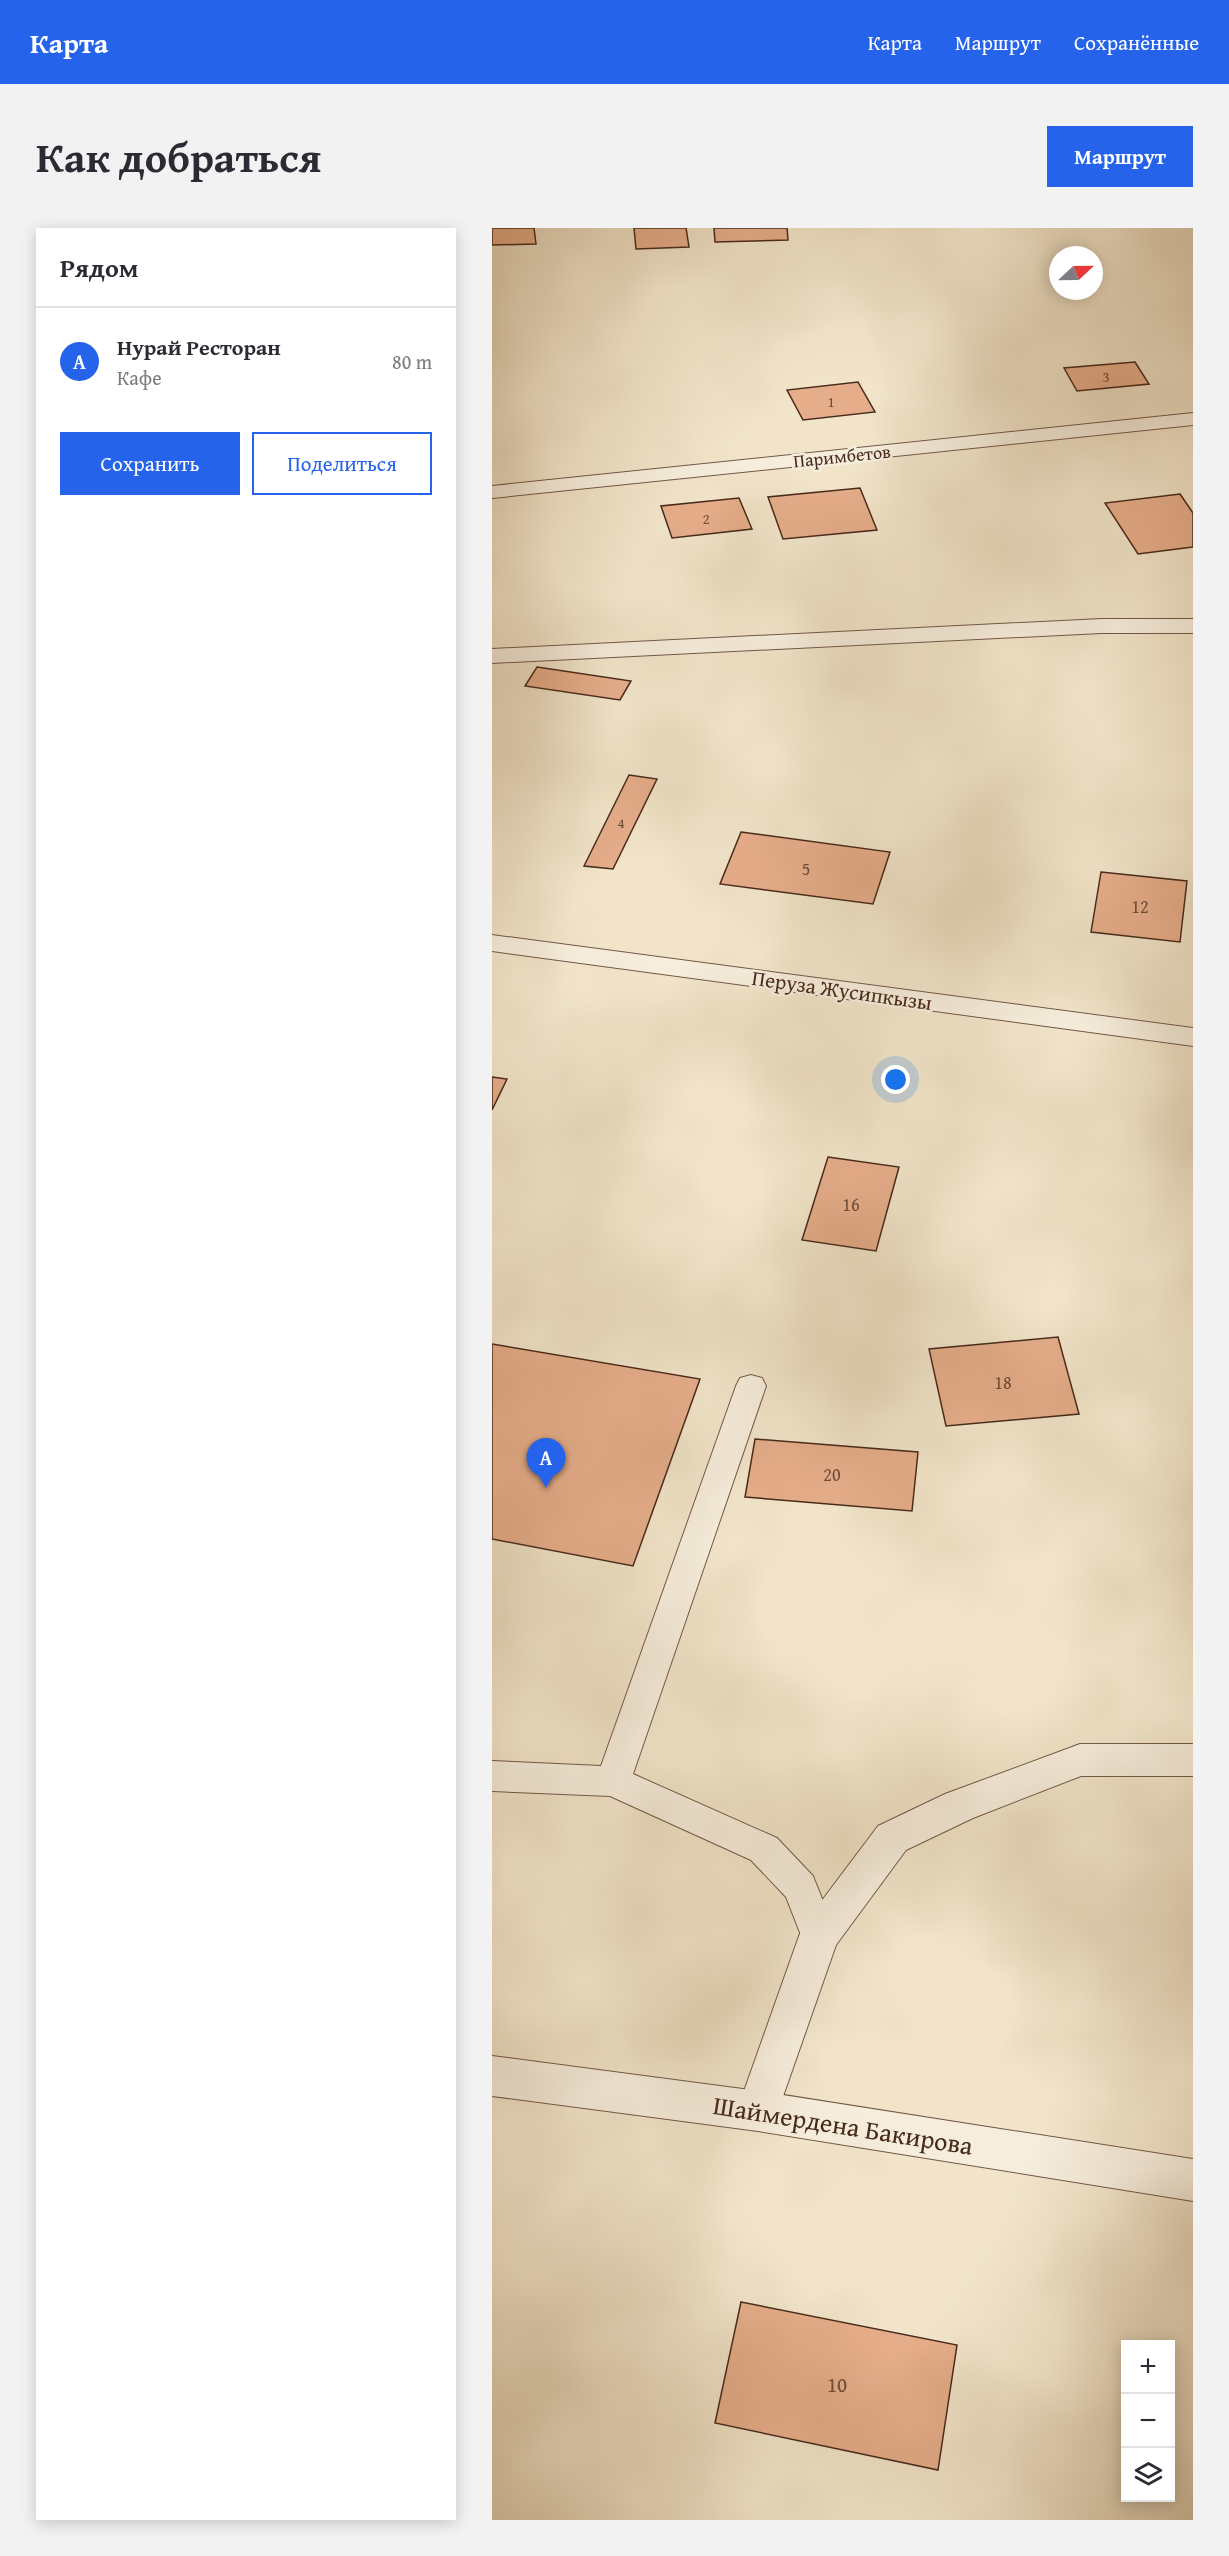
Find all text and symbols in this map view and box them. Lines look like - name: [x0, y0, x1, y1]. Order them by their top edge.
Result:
- text: Карта: [30, 22, 108, 63]
- text: Карта: [868, 27, 922, 58]
- text: Маршрут: [955, 27, 1041, 58]
- text: Сохранённые: [1074, 27, 1199, 58]
- text: Как добраться: [36, 126, 321, 187]
- button: Маршрут: [1047, 126, 1193, 187]
- north arrow: [1049, 246, 1103, 300]
- text: Рядом: [60, 248, 138, 287]
- text: Нурай Ресторан: [117, 331, 281, 363]
- text: A: [73, 347, 86, 376]
- text: 80 m: [392, 347, 432, 376]
- text: Кафе: [117, 363, 162, 392]
- house number: 3: [1102, 366, 1110, 387]
- house number: 1: [827, 391, 835, 412]
- button: Сохранить: [60, 432, 240, 495]
- button: Поделиться: [252, 432, 432, 495]
- street label: Паримбетов: [792, 437, 892, 475]
- house number: 2: [702, 508, 710, 529]
- house number: 4: [617, 812, 625, 833]
- house number: 5: [802, 855, 810, 882]
- house number: 12: [1131, 893, 1149, 920]
- street label: Перуза Жусипкызы: [750, 962, 934, 1018]
- your location: [881, 1065, 910, 1094]
- house number: 16: [842, 1191, 860, 1218]
- house number: 18: [994, 1369, 1012, 1396]
- pin: A: [526, 1438, 566, 1488]
- house number: 20: [823, 1461, 841, 1488]
- street label: Шаймердена Бакирова: [710, 2085, 976, 2165]
- map controls: [1121, 2340, 1175, 2502]
- button: +: [1121, 2340, 1175, 2394]
- house number: 10: [827, 2369, 847, 2400]
- button: −: [1121, 2394, 1175, 2448]
- button: layers: [1121, 2448, 1175, 2502]

